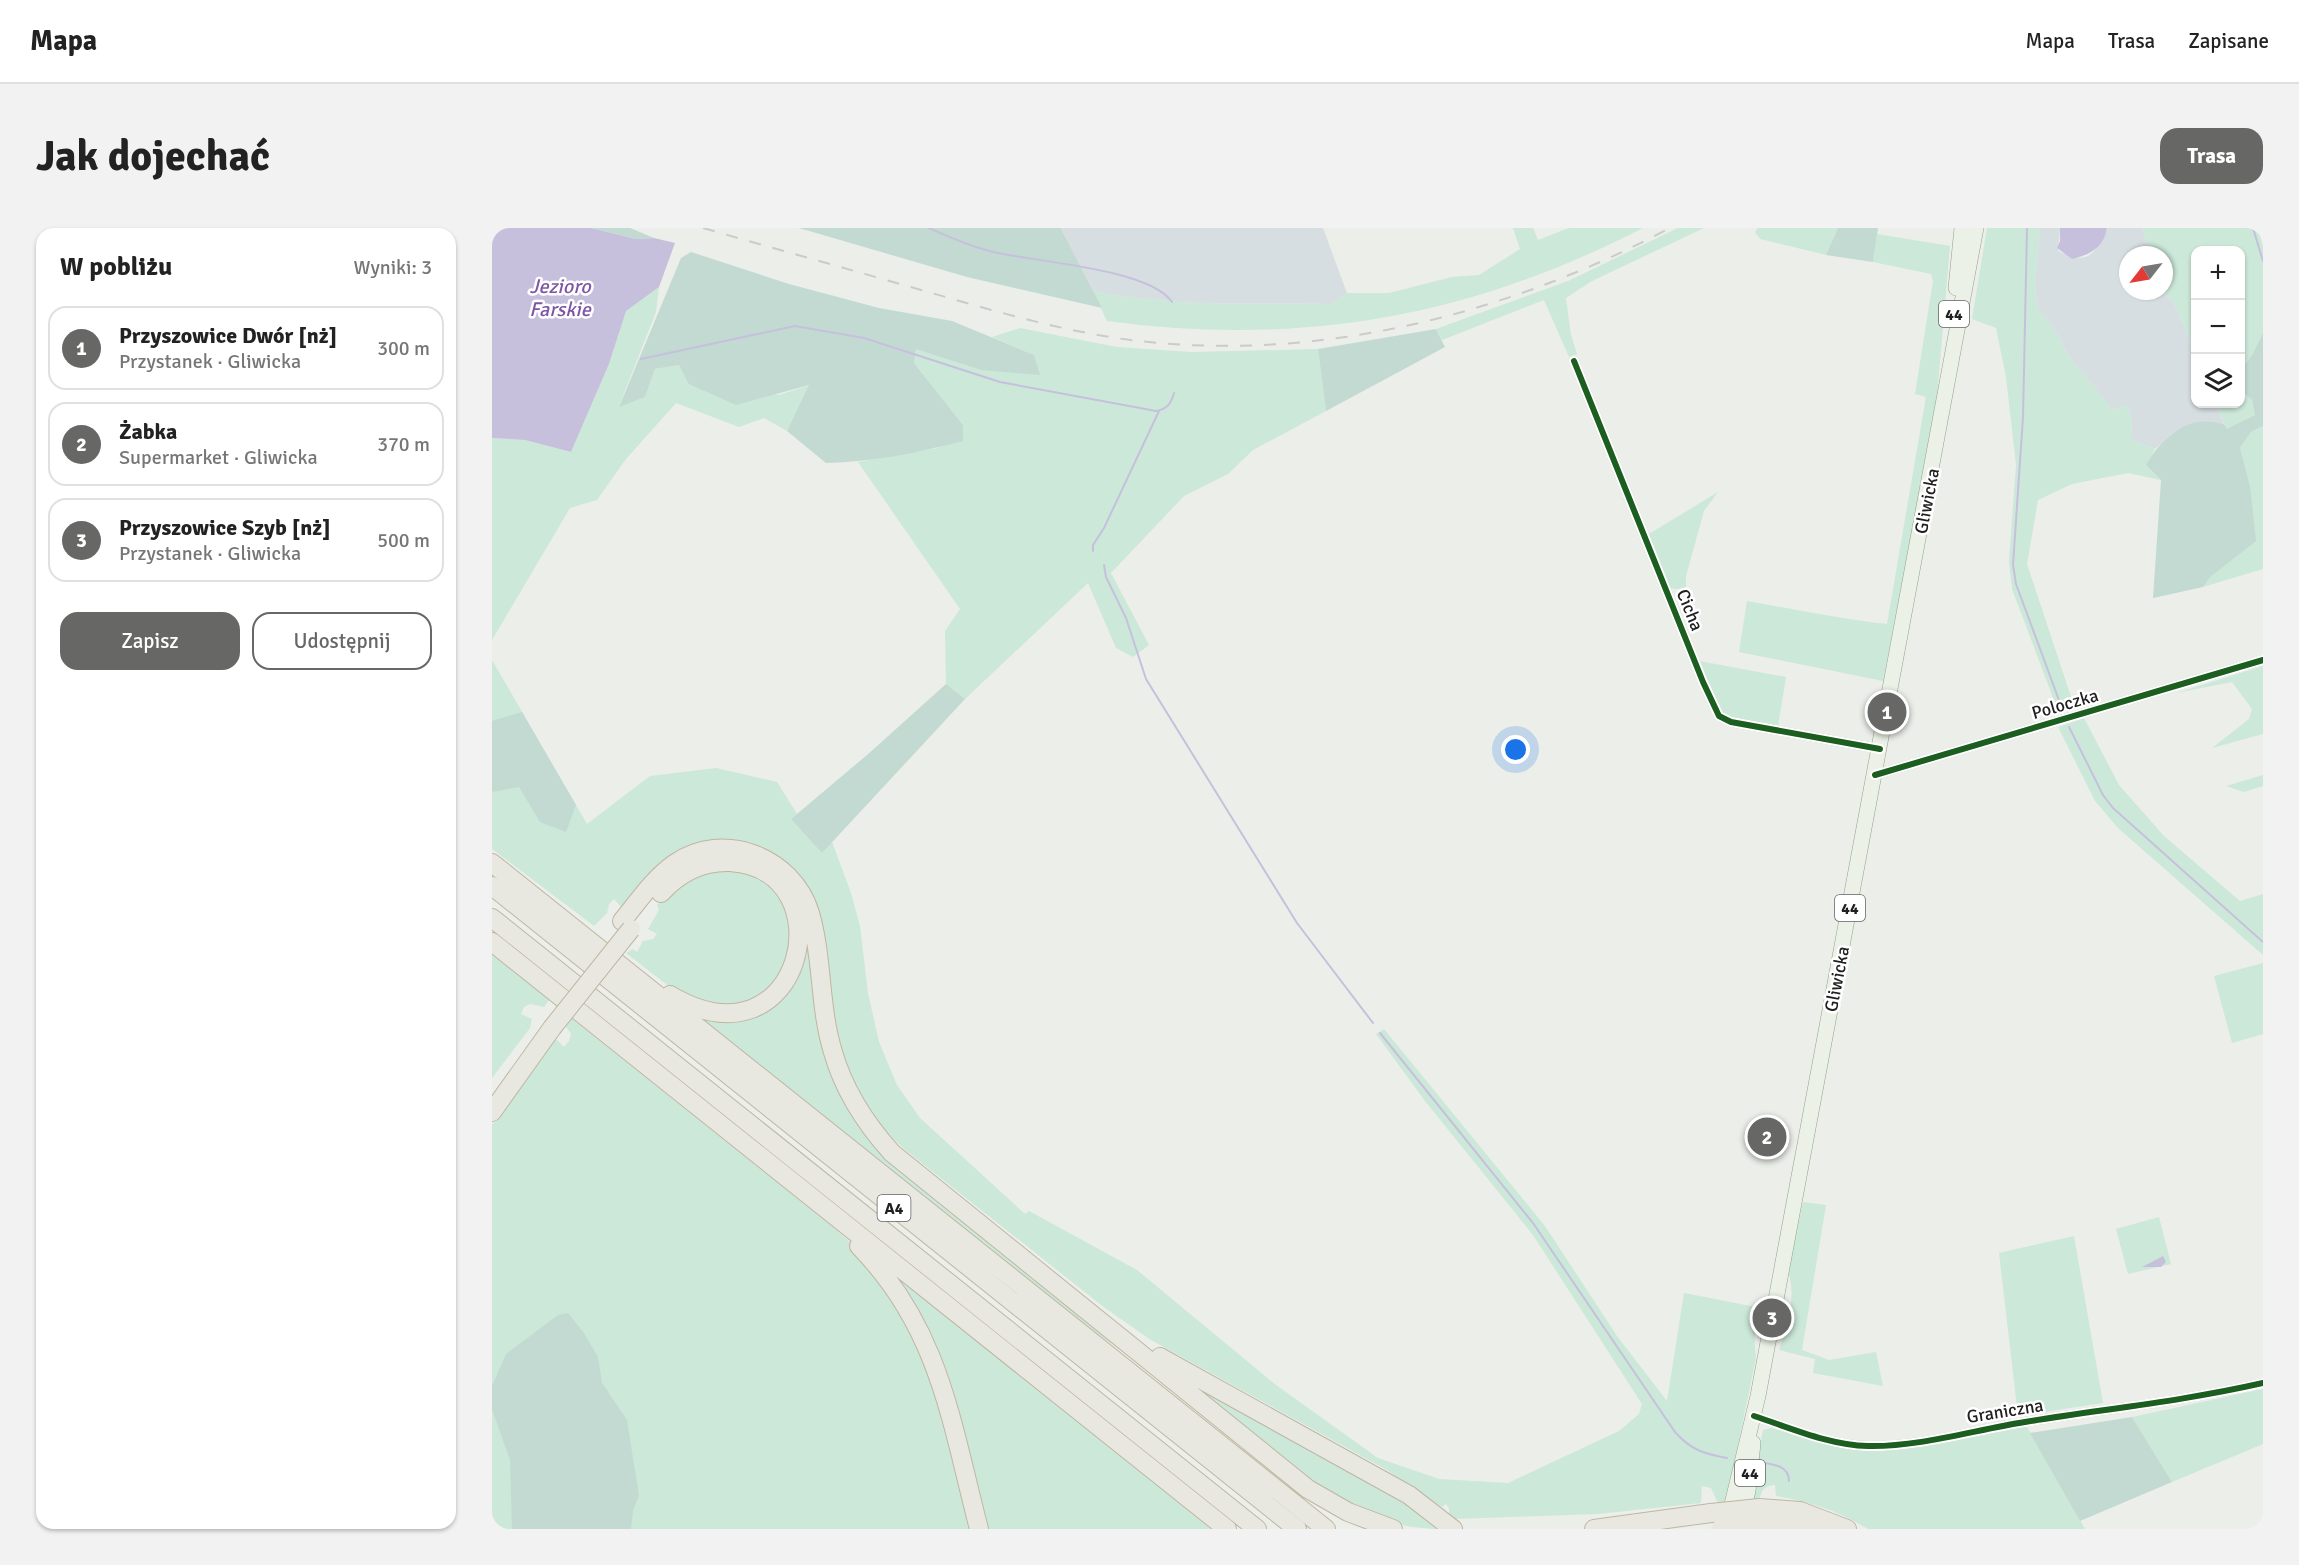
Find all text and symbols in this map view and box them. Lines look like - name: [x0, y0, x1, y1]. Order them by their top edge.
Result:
- text: Mapa: [30, 24, 97, 58]
- text: Mapa: [2025, 28, 2075, 54]
- text: Trasa: [2108, 28, 2155, 54]
- text: Zapisane: [2188, 28, 2269, 54]
- button: Trasa: [2160, 128, 2263, 184]
- text: Jak dojechać: [36, 131, 270, 182]
- north arrow: [2119, 246, 2173, 300]
- map controls: [2191, 246, 2245, 408]
- button: +: [2191, 246, 2245, 300]
- text: W pobliżu: [60, 251, 172, 283]
- text: Wyniki: 3: [353, 255, 432, 280]
- water label: Jezioro Farskie: [529, 274, 592, 322]
- button: −: [2191, 300, 2245, 354]
- road number: 44: [1939, 301, 1969, 327]
- text: Przyszowice Dwór [nż]: [119, 322, 337, 349]
- text: 1: [76, 336, 87, 361]
- text: 300 m: [377, 336, 430, 361]
- text: Przystanek · Gliwicka: [119, 349, 301, 374]
- button: layers: [2191, 354, 2245, 408]
- text: Żabka: [119, 418, 177, 445]
- text: 2: [76, 432, 87, 457]
- text: 370 m: [377, 432, 430, 457]
- text: Supermarket · Gliwicka: [119, 445, 318, 470]
- street label: Gliwicka: [1910, 466, 1944, 536]
- text: Przyszowice Szyb [nż]: [119, 514, 331, 541]
- text: 3: [76, 528, 87, 553]
- text: 500 m: [377, 528, 430, 553]
- text: Przystanek · Gliwicka: [119, 541, 301, 566]
- street label: Cicha: [1672, 586, 1708, 634]
- button: Zapisz: [60, 612, 240, 670]
- button: Udostępnij: [252, 612, 432, 670]
- street label: Poloczka: [2029, 684, 2101, 724]
- pin: 1: [1868, 690, 1906, 734]
- your location: [1501, 735, 1530, 764]
- road number: 44: [1835, 895, 1865, 921]
- street label: Gliwicka: [1820, 944, 1854, 1014]
- pin: 2: [1748, 1114, 1786, 1160]
- road number: A4: [878, 1195, 910, 1221]
- pin: 3: [1752, 1296, 1792, 1340]
- street label: Graniczna: [1965, 1394, 2045, 1428]
- road number: 44: [1735, 1460, 1765, 1486]

